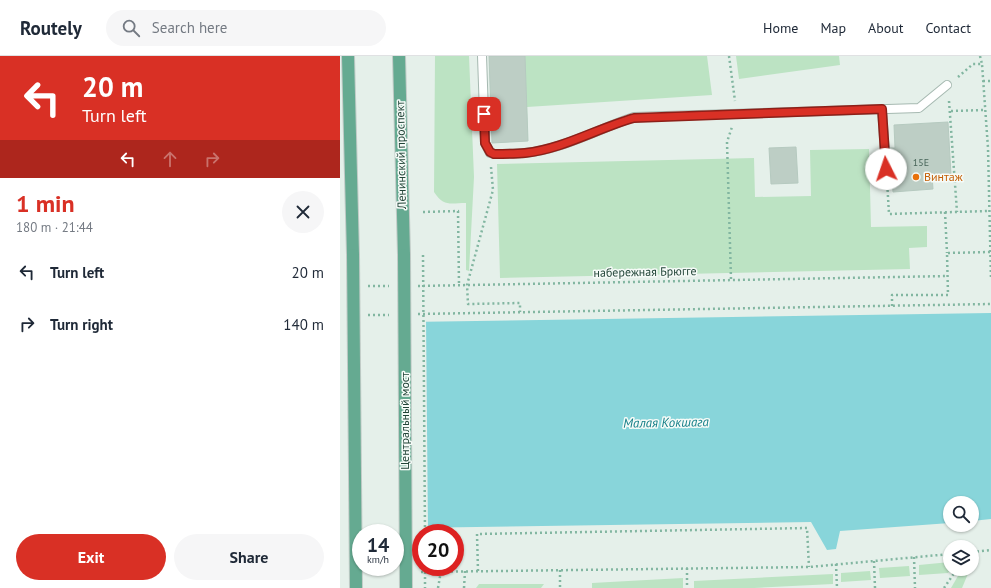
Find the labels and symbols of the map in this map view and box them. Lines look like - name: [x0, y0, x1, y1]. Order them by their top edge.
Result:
- pin: [467, 97, 501, 131]
- street label: Ленинский проспект: [392, 100, 409, 210]
- position arrow: [865, 148, 907, 190]
- house number: 15Е: [913, 156, 929, 169]
- place label: Винтаж: [924, 169, 963, 184]
- marker: Винтаж: [911, 172, 921, 182]
- street label: набережная Брюгге: [593, 263, 697, 280]
- street label: Центральный мост: [397, 372, 412, 470]
- water label: Малая Кокшага: [623, 413, 710, 432]
- speed limit sign: 20: [412, 524, 464, 576]

